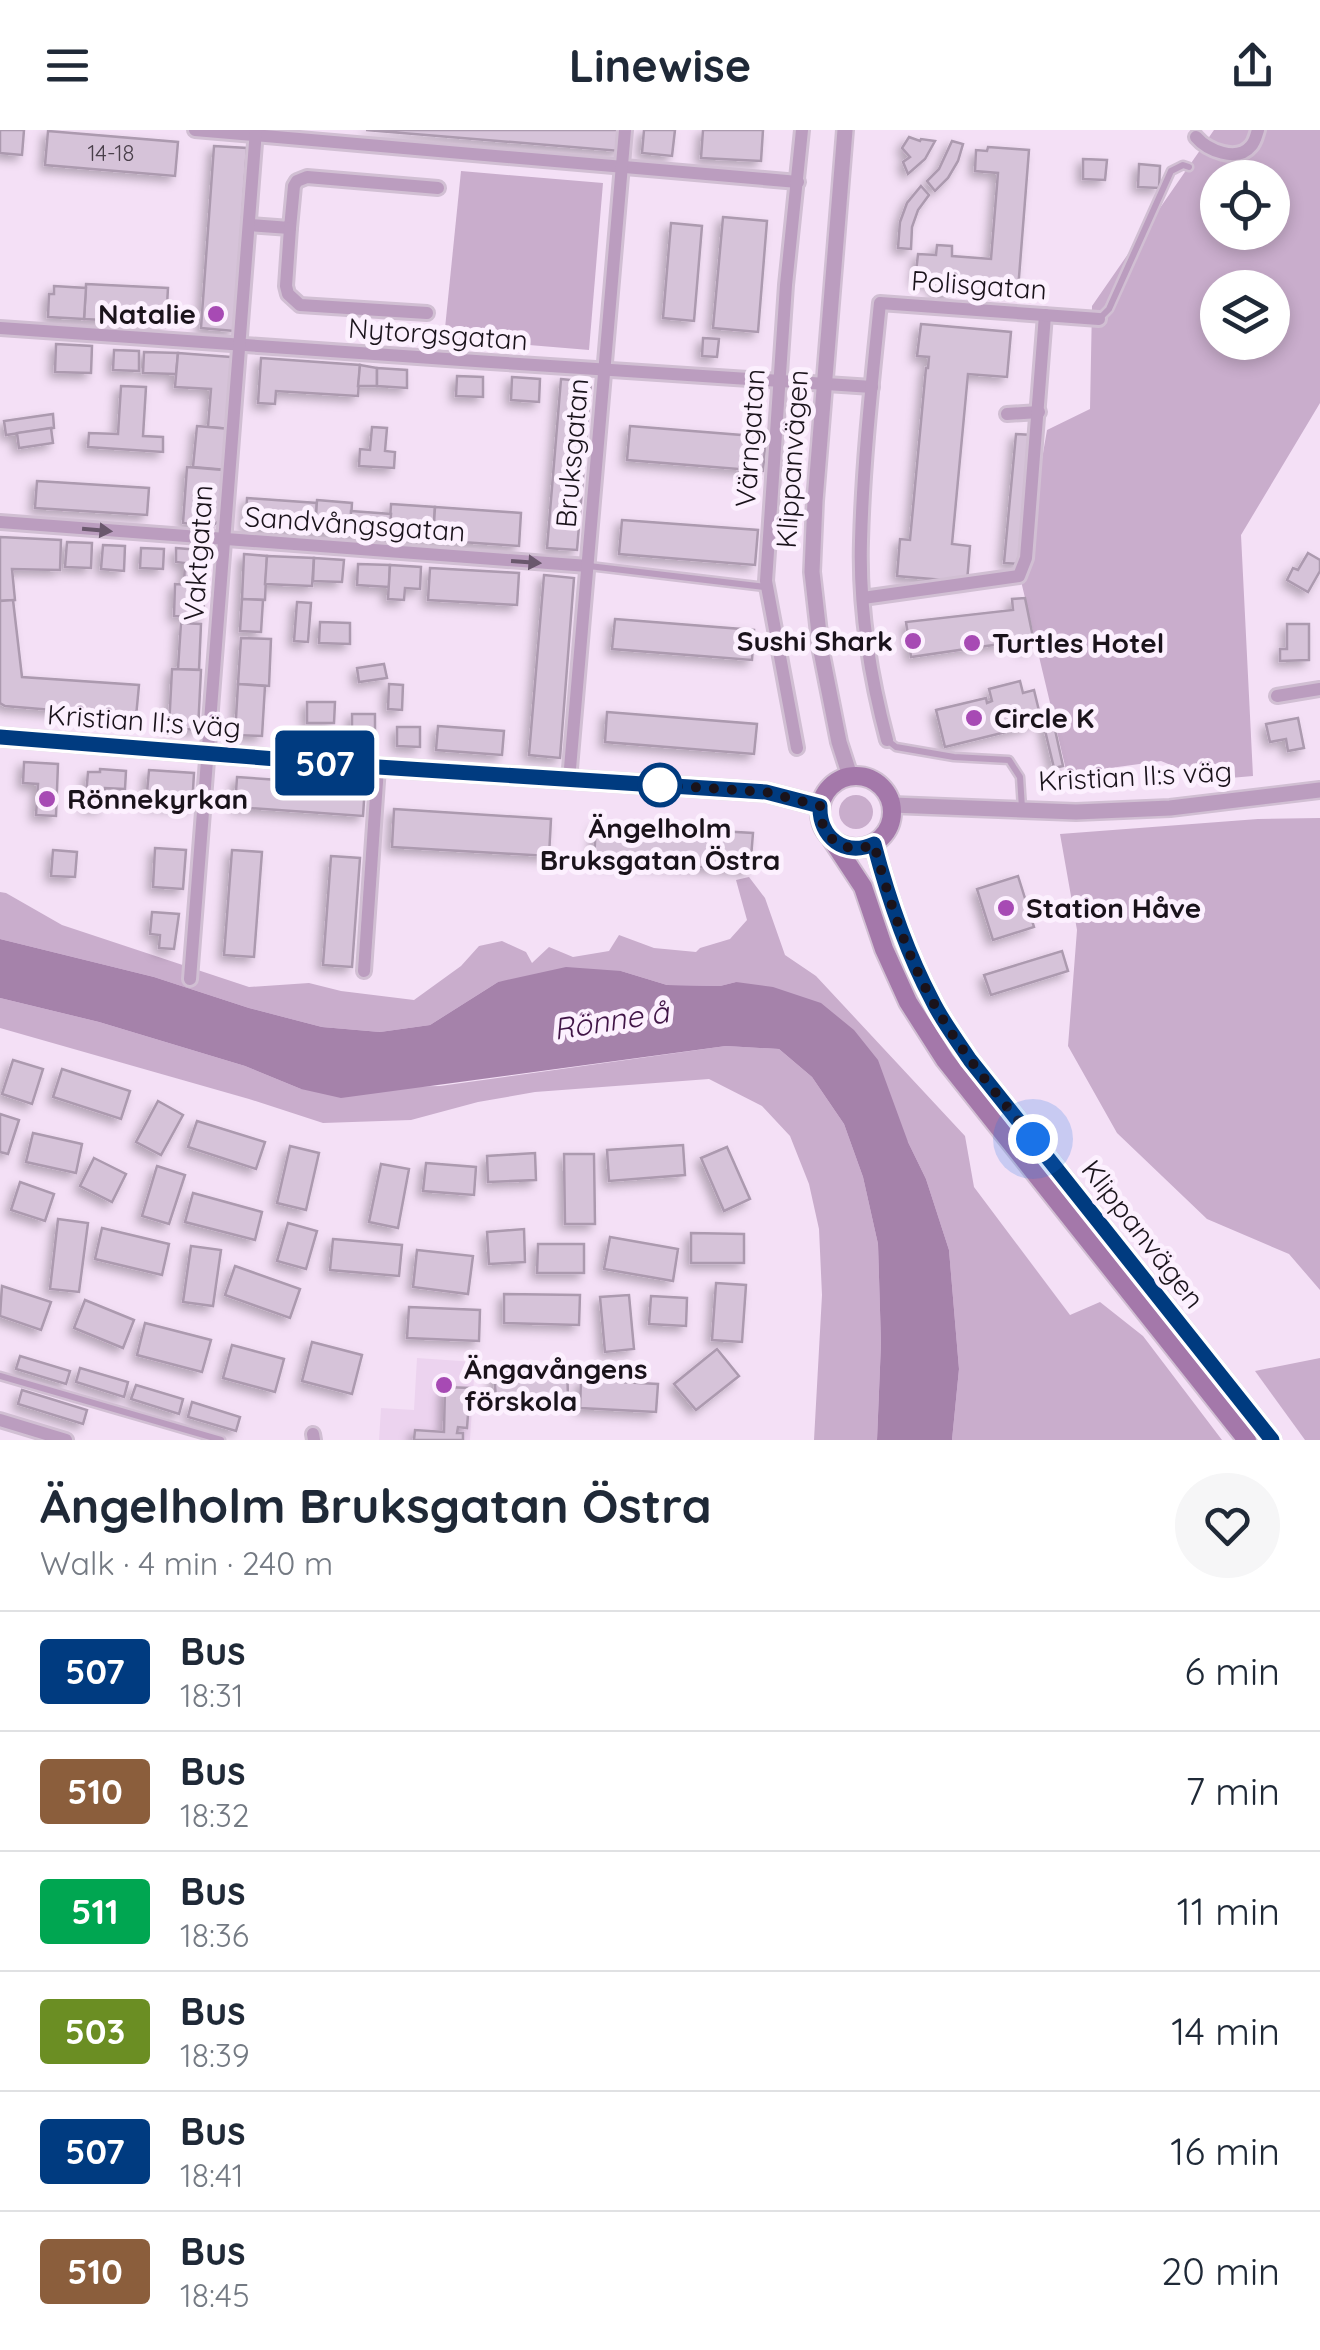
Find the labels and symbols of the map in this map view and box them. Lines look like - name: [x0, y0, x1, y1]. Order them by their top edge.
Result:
- house number: 14-18: [88, 139, 134, 167]
- street label: Polisgatan: [910, 262, 1048, 307]
- place label: Natalie: [98, 296, 196, 331]
- marker: Natalie: [205, 303, 227, 325]
- street label: Nytorgsgatan: [347, 310, 529, 357]
- street label: Värngatan: [727, 367, 772, 509]
- street label: Klippanvägen: [768, 369, 815, 549]
- street label: Bruksgatan: [548, 377, 595, 529]
- street label: Vaktgatan: [175, 484, 220, 622]
- street label: Sandvångsgatan: [244, 498, 467, 549]
- one-way arrow: [82, 522, 114, 538]
- one-way arrow: [511, 554, 542, 570]
- place label: Sushi Shark: [737, 623, 893, 658]
- place label: Turtles Hotel: [992, 625, 1164, 660]
- marker: Sushi Shark: [902, 630, 924, 652]
- marker: Turtles Hotel: [961, 632, 983, 654]
- street label: Kristian II:s väg: [46, 696, 242, 745]
- place label: Circle K: [994, 700, 1094, 735]
- marker: Circle K: [963, 707, 985, 729]
- line badge: 507: [268, 730, 382, 796]
- street label: Kristian II:s väg: [1037, 753, 1233, 798]
- marker: Ängelholm Bruksgatan Östra: [639, 764, 681, 806]
- place label: Rönnekyrkan: [67, 781, 248, 816]
- marker: Rönnekyrkan: [36, 788, 58, 810]
- place label: Ängelholm Bruksgatan Östra: [540, 810, 780, 877]
- place label: Station Håve: [1026, 890, 1201, 925]
- marker: Station Håve: [995, 897, 1017, 919]
- water label: Rönne å: [550, 992, 673, 1048]
- your location: [1008, 1114, 1058, 1164]
- street label: Klippanvägen: [1075, 1152, 1212, 1315]
- place label: Ängavångens förskola: [464, 1351, 648, 1418]
- marker: Ängavångens förskola: [433, 1374, 455, 1396]

